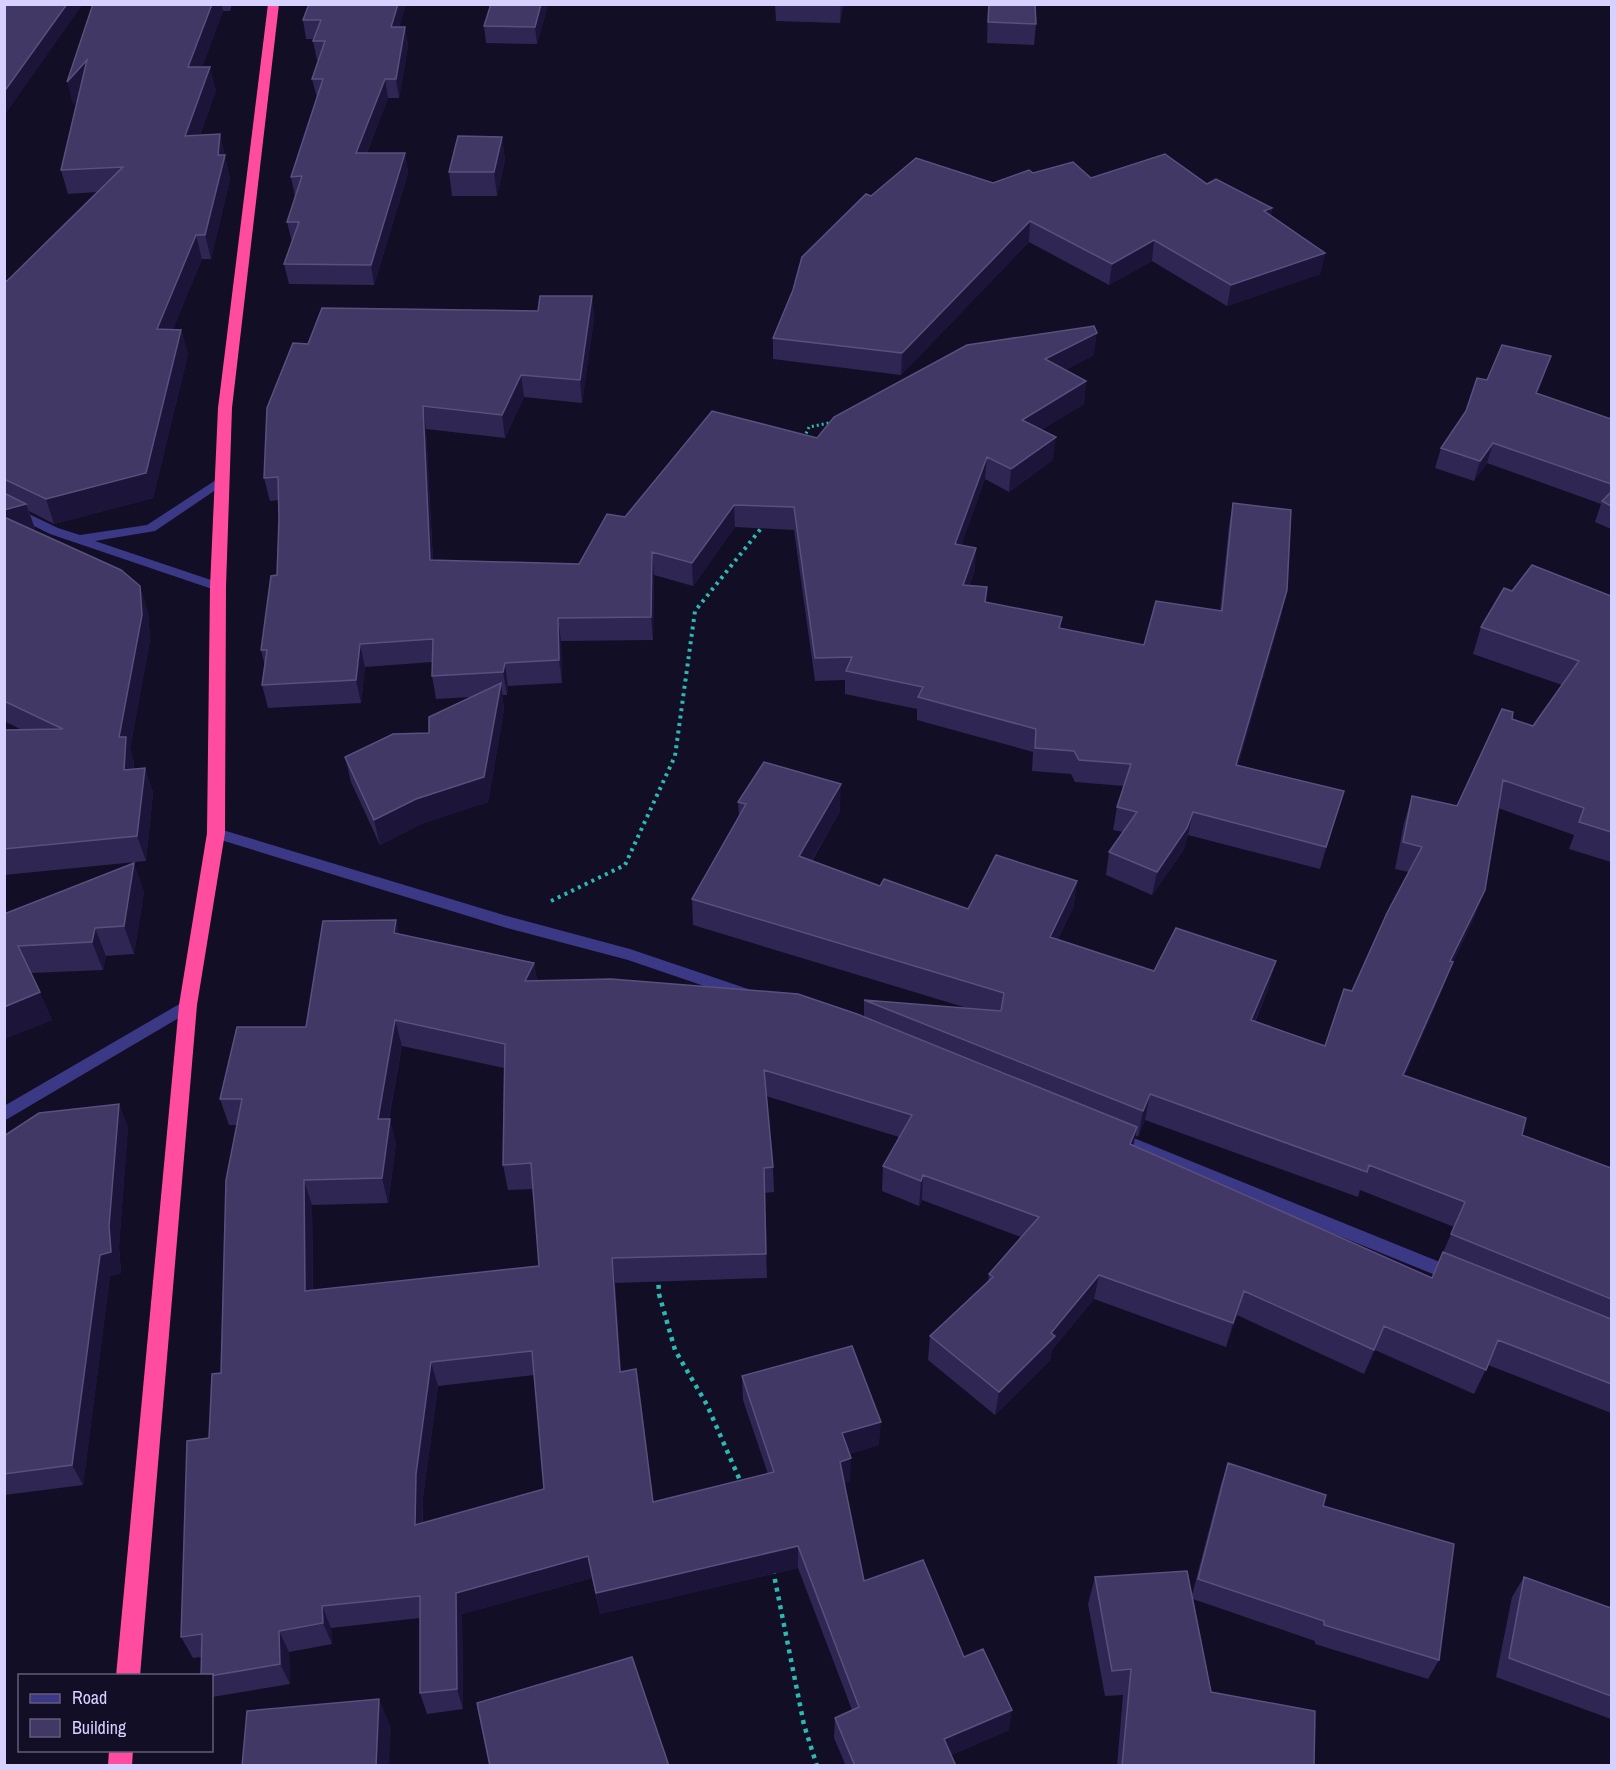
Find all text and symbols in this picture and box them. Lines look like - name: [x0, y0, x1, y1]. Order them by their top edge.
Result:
- legend: [18, 1674, 213, 1752]
- text: Road: [72, 1685, 107, 1710]
- text: Building: [72, 1715, 127, 1740]

